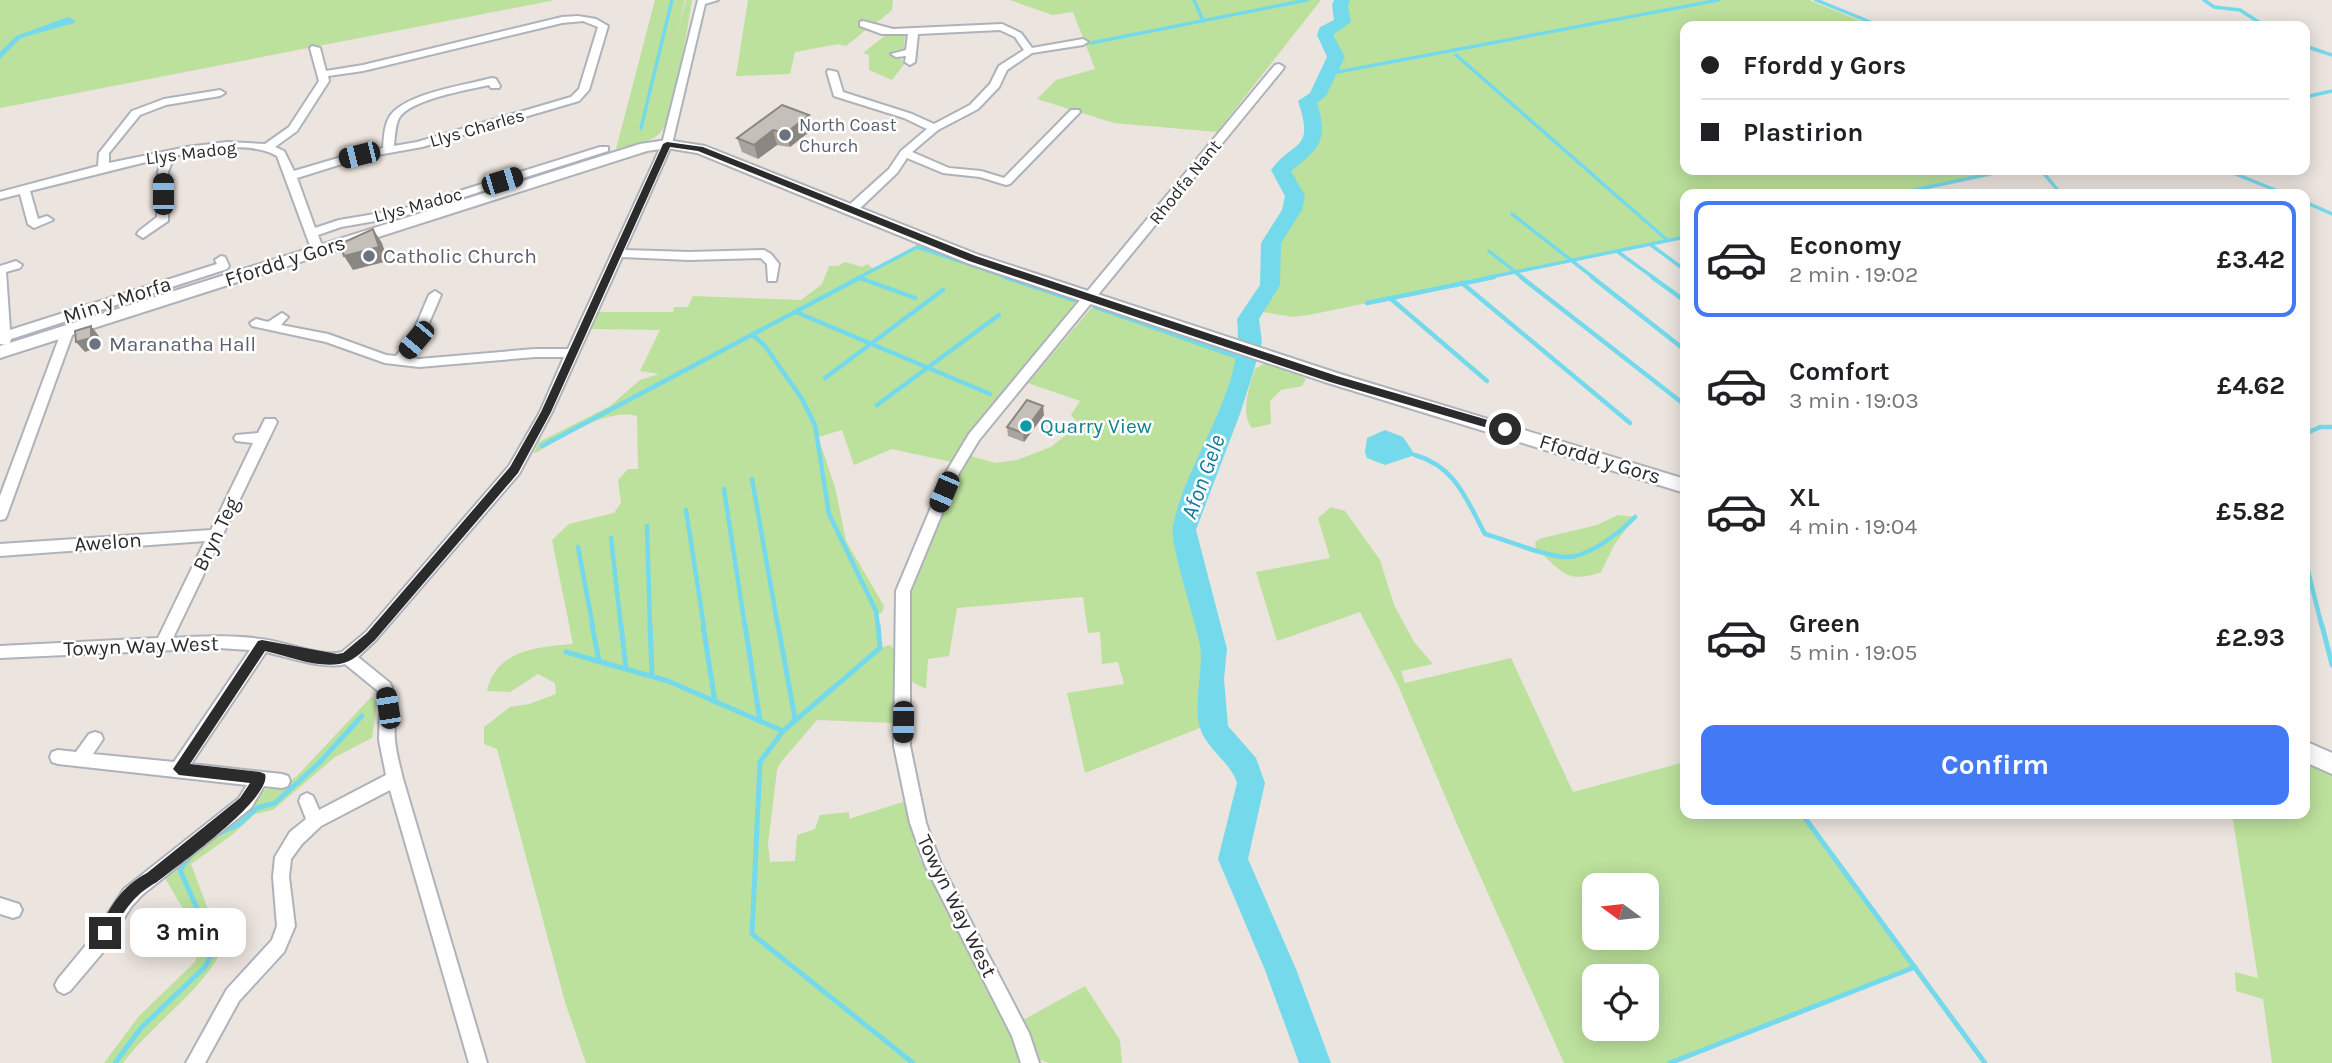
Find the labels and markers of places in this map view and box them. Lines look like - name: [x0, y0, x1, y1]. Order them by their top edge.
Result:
- place label: North Coast Church: [799, 114, 897, 157]
- marker: North Coast Church: [777, 127, 793, 143]
- place label: Catholic Church: [383, 244, 537, 268]
- marker: Catholic Church: [361, 248, 377, 264]
- place label: Maranatha Hall: [109, 332, 256, 356]
- marker: Maranatha Hall: [87, 336, 103, 352]
- place label: Quarry View: [1040, 414, 1152, 438]
- marker: Quarry View: [1018, 418, 1034, 434]

